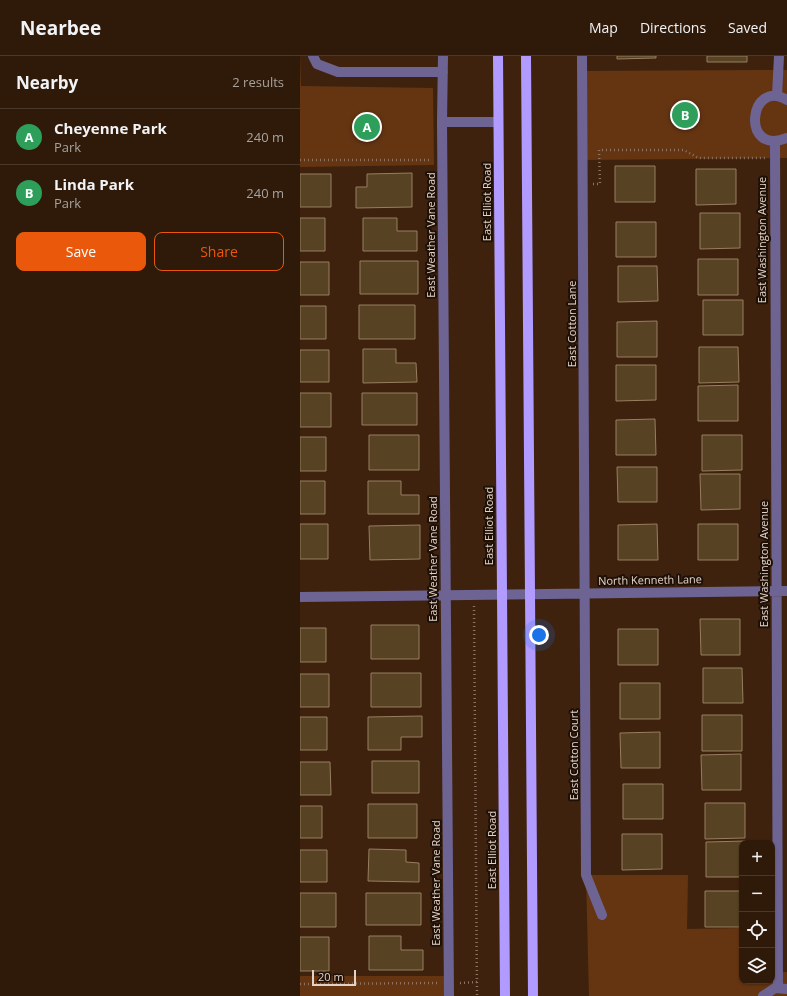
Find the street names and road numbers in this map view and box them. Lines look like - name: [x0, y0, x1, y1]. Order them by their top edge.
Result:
- street label: East Elliot Road: [479, 163, 494, 241]
- street label: East Weather Vane Road: [423, 172, 438, 298]
- street label: East Washington Avenue: [754, 177, 769, 303]
- street label: East Cotton Lane: [564, 281, 579, 367]
- street label: East Elliot Road: [481, 487, 496, 565]
- street label: East Weather Vane Road: [425, 496, 440, 622]
- street label: East Washington Avenue: [756, 501, 771, 627]
- street label: North Kenneth Lane: [598, 571, 702, 588]
- street label: East Cotton Court: [566, 710, 581, 800]
- street label: East Elliot Road: [484, 811, 499, 889]
- street label: East Weather Vane Road: [428, 820, 443, 946]

